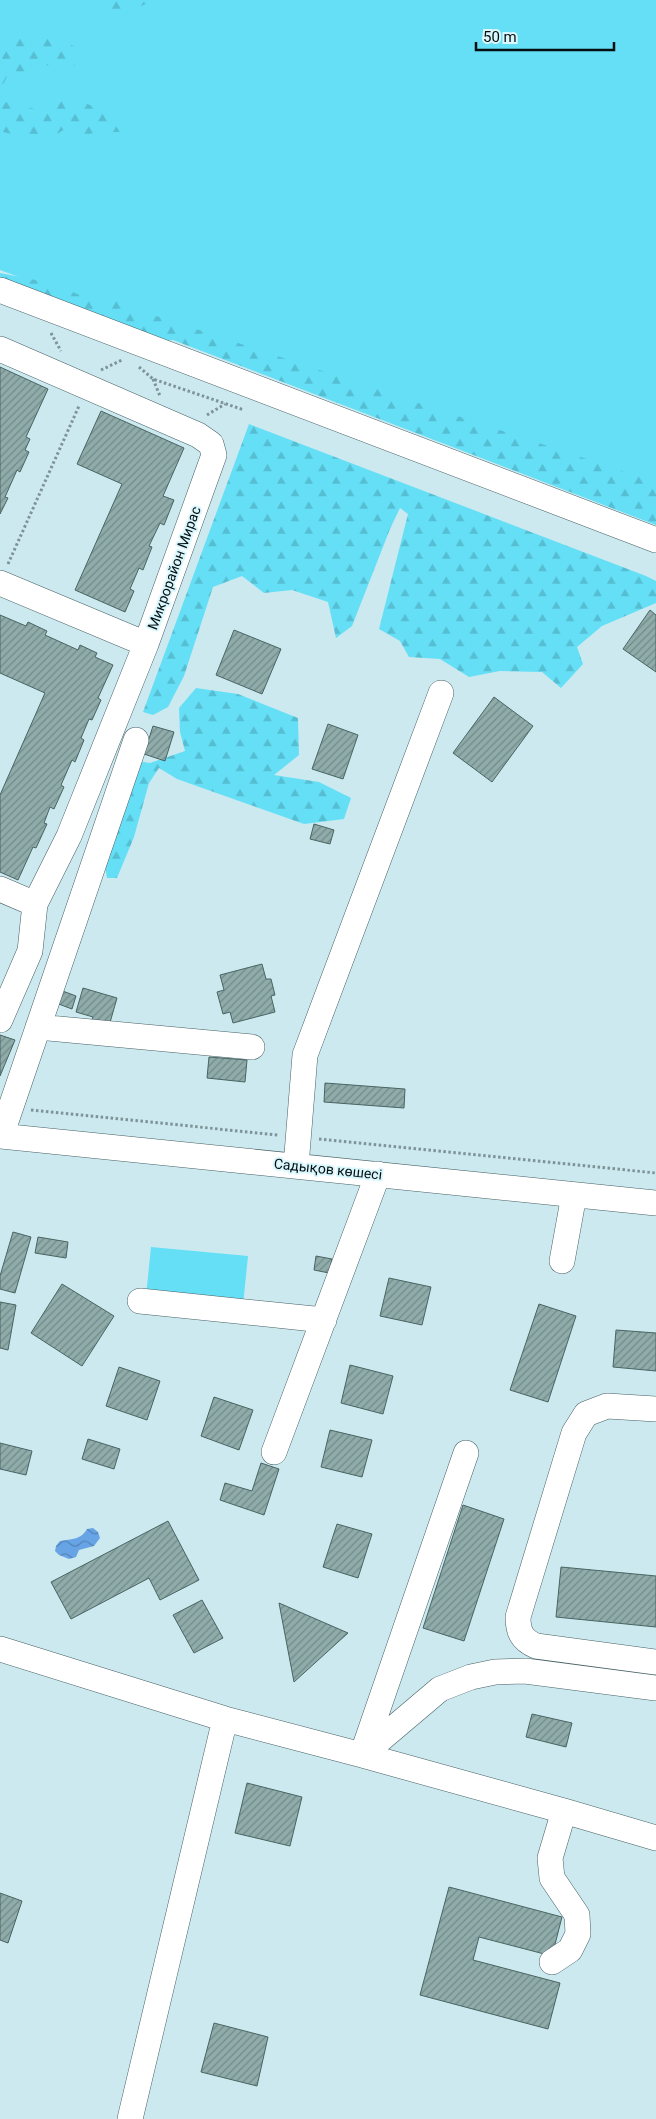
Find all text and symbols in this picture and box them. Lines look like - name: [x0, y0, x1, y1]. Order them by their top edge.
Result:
- scale bar: [476, 20, 614, 52]
- text: 50 m: [483, 28, 517, 46]
- street label: Микрорайон Мирас: [144, 504, 204, 632]
- street label: Садықов көшесі: [273, 1155, 383, 1183]

